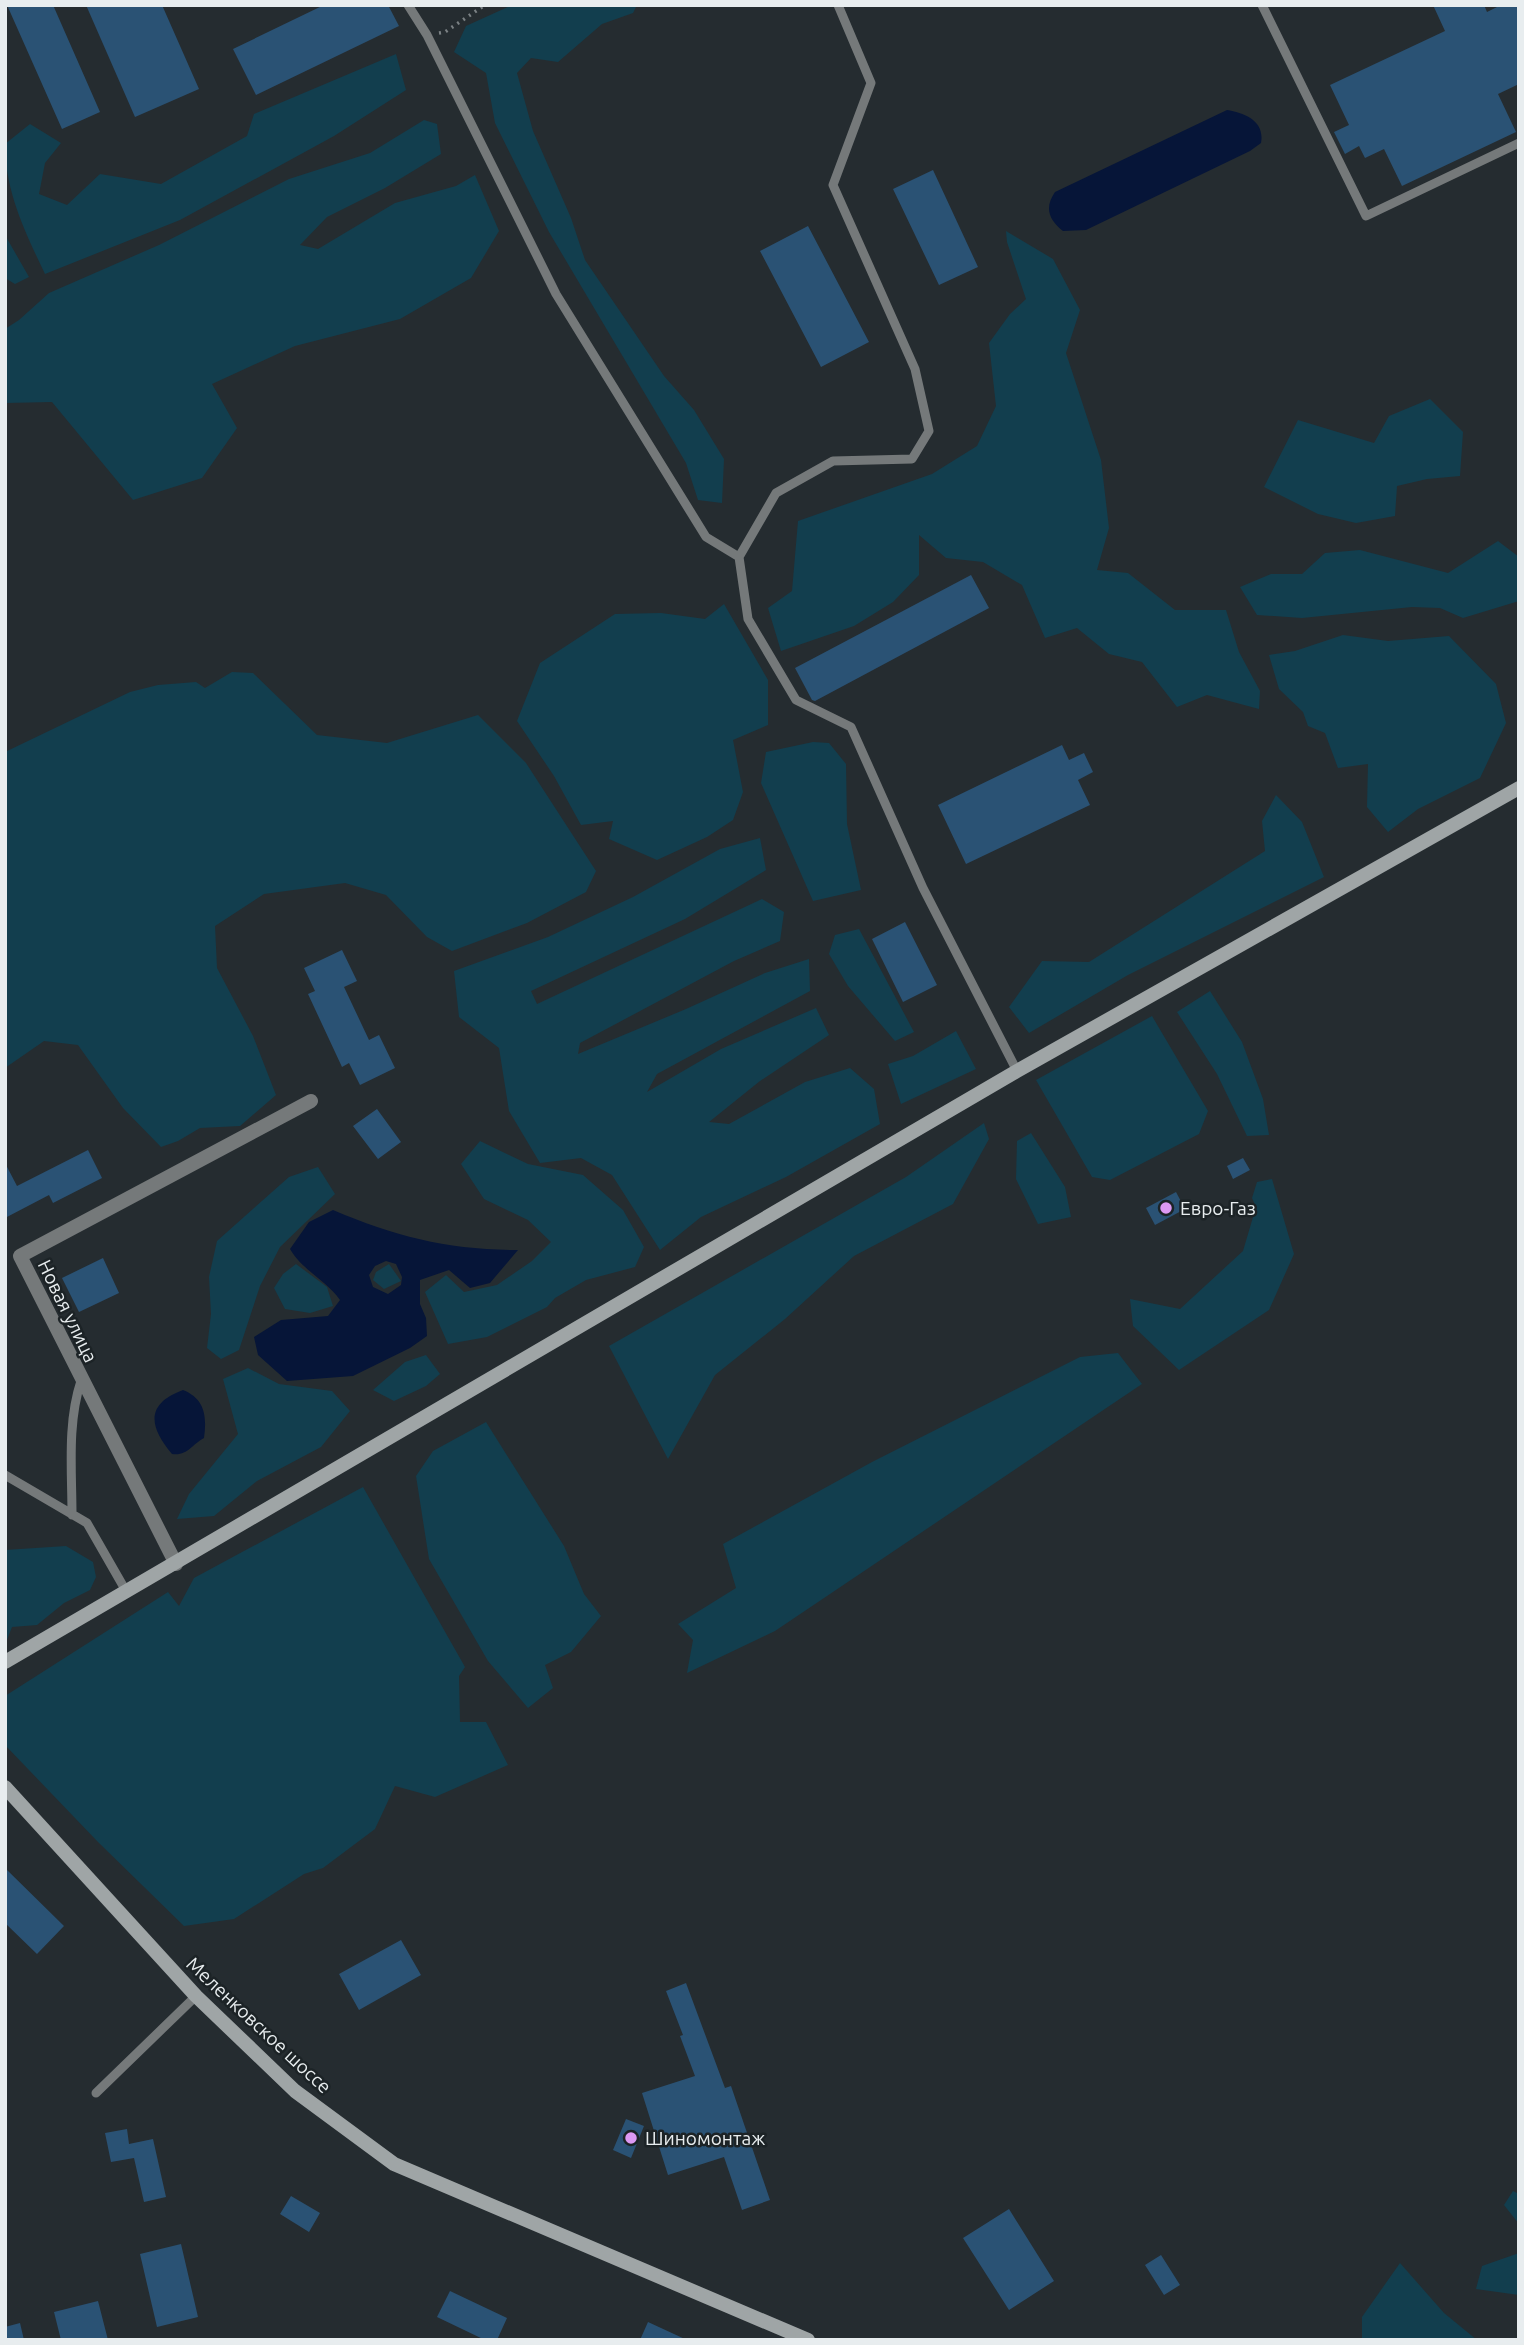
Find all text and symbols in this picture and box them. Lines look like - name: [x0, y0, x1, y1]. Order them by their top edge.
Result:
- place label: Евро-Газ: [1180, 1197, 1256, 1219]
- marker: Евро-Газ: [1158, 1200, 1174, 1216]
- street label: Новая улица: [34, 1256, 102, 1366]
- street label: Меленковское шоссе: [182, 1952, 336, 2098]
- place label: Шиномонтаж: [645, 2127, 765, 2149]
- marker: Шиномонтаж: [623, 2130, 639, 2146]

